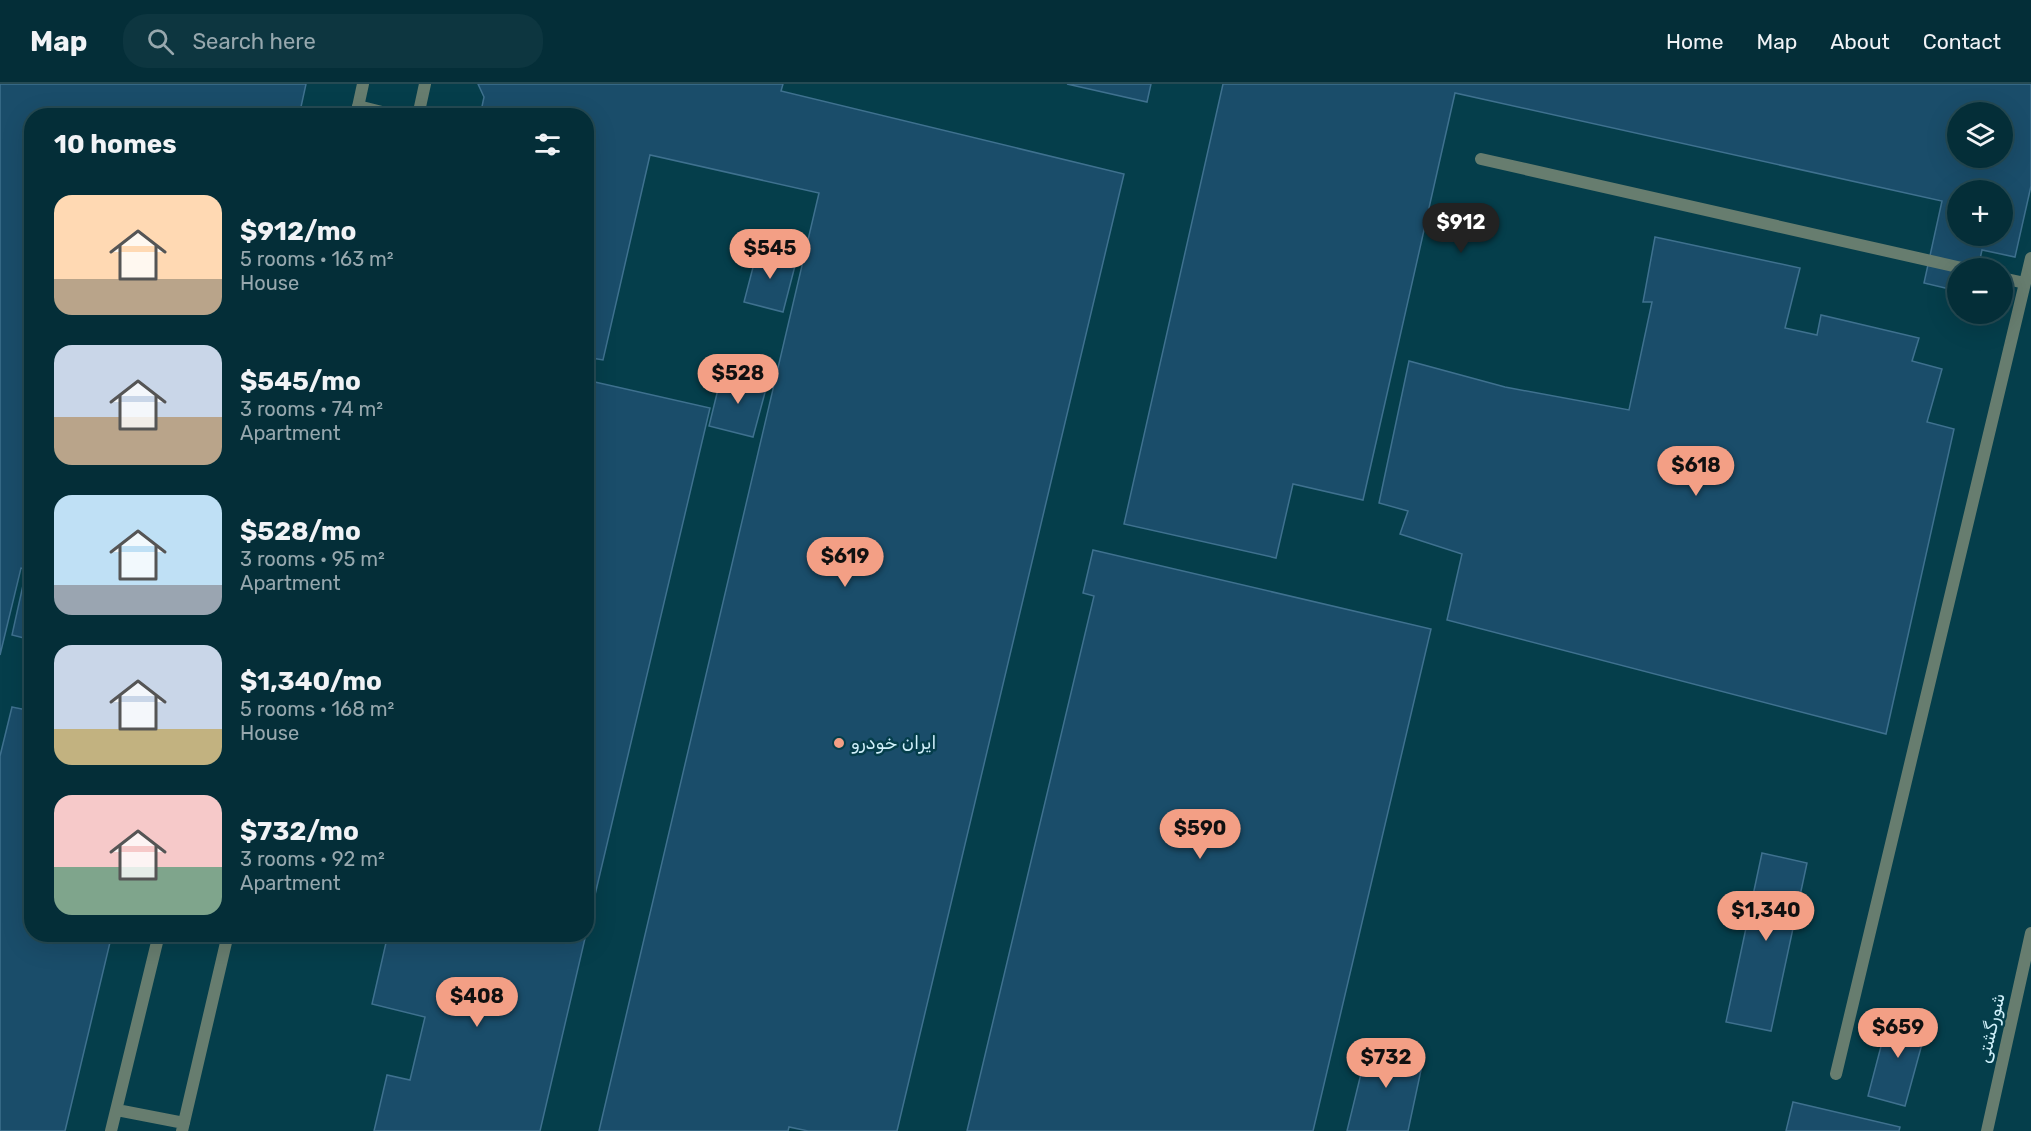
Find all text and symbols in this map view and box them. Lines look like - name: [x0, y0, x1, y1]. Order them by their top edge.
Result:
- search box: [123, 14, 543, 68]
- text: Map: [30, 25, 87, 58]
- icon: search: [144, 25, 177, 58]
- text: Search here: [192, 28, 316, 55]
- text: Home: [1666, 29, 1723, 54]
- text: Map: [1756, 29, 1797, 54]
- text: About: [1830, 29, 1890, 54]
- text: Contact: [1923, 29, 2001, 54]
- map controls: [1947, 102, 2013, 324]
- button: layers: [1947, 102, 2013, 168]
- icon: filters: [531, 128, 564, 161]
- text: 10 homes: [54, 129, 177, 160]
- button: +: [1947, 180, 2013, 246]
- pin: $912: [1425, 203, 1497, 254]
- text: $912: [1436, 210, 1486, 234]
- text: $912/mo: [240, 216, 356, 247]
- icon: home: [102, 219, 174, 291]
- pin: $545: [734, 229, 806, 280]
- text: $545: [744, 236, 796, 260]
- text: 5 rooms · 163 m²: [240, 247, 394, 271]
- button: −: [1947, 258, 2013, 324]
- text: House: [240, 271, 299, 295]
- pin: $528: [702, 354, 774, 405]
- text: $528: [712, 361, 764, 385]
- text: $545/mo: [240, 366, 361, 397]
- icon: home: [102, 369, 174, 441]
- text: 3 rooms · 74 m²: [240, 397, 383, 421]
- text: Apartment: [240, 421, 341, 445]
- pin: $618: [1660, 446, 1732, 497]
- text: $618: [1671, 453, 1721, 477]
- text: $528/mo: [240, 516, 361, 547]
- icon: home: [102, 519, 174, 591]
- pin: $619: [809, 537, 881, 588]
- text: $619: [821, 544, 869, 568]
- text: 3 rooms · 95 m²: [240, 547, 385, 571]
- text: Apartment: [240, 571, 341, 595]
- text: $1,340/mo: [240, 666, 382, 697]
- icon: home: [102, 669, 174, 741]
- text: 5 rooms · 168 m²: [240, 697, 394, 721]
- text: House: [240, 721, 299, 745]
- place label: ایران خودرو: [851, 732, 936, 754]
- marker: ایران خودرو: [832, 736, 846, 750]
- pin: $590: [1164, 809, 1236, 860]
- text: $732/mo: [240, 816, 359, 847]
- text: $590: [1174, 816, 1226, 840]
- icon: home: [102, 819, 174, 891]
- text: 3 rooms · 92 m²: [240, 847, 385, 871]
- text: Apartment: [240, 871, 341, 895]
- pin: $1,340: [1717, 891, 1815, 942]
- text: $1,340: [1731, 898, 1801, 922]
- pin: $408: [441, 977, 513, 1028]
- text: $408: [450, 984, 504, 1008]
- street label: شورگشتی: [1972, 991, 2010, 1065]
- pin: $659: [1862, 1008, 1934, 1059]
- text: $659: [1872, 1015, 1924, 1039]
- pin: $732: [1350, 1038, 1422, 1089]
- text: $732: [1361, 1045, 1412, 1069]

